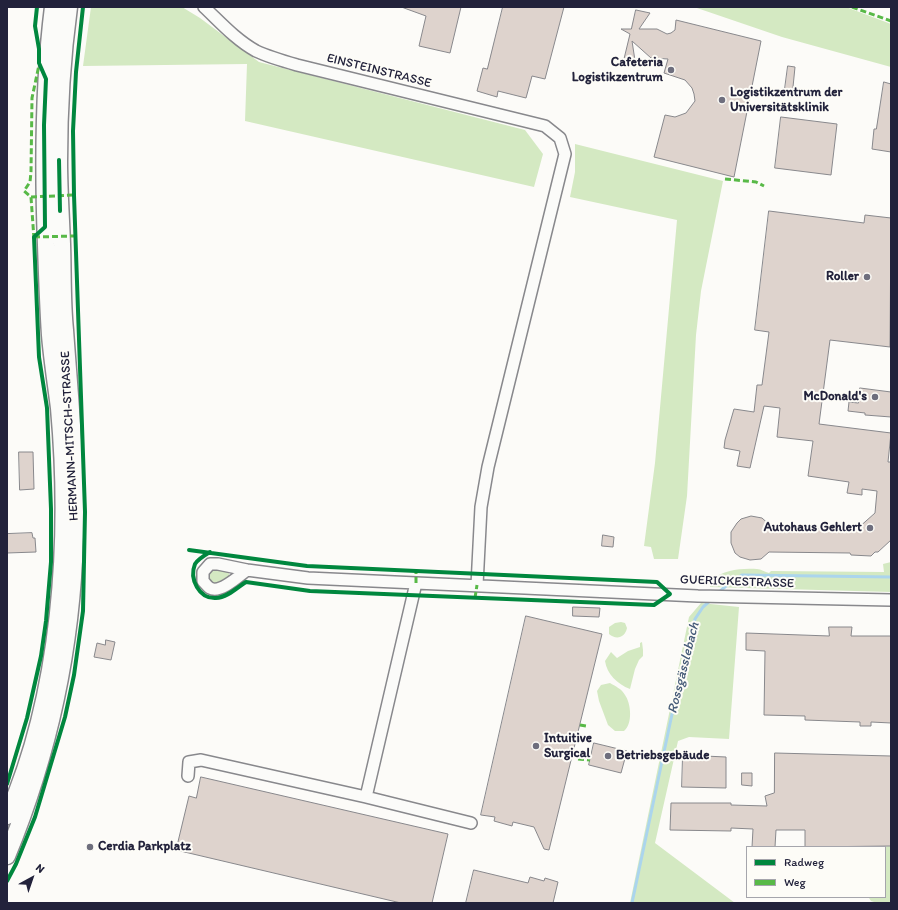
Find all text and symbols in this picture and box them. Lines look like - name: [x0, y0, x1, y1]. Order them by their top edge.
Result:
- street label: EINSTEINSTRASSE: [325, 50, 433, 92]
- place label: Cafeteria Logistikzentrum: [572, 55, 663, 86]
- marker: Cafeteria Logistikzentrum: [666, 65, 676, 75]
- place label: Logistikzentrum der Universitätsklinik: [730, 85, 842, 116]
- marker: Logistikzentrum der Universitätsklinik: [717, 95, 727, 105]
- place label: Roller: [826, 269, 859, 285]
- marker: Roller: [862, 272, 872, 282]
- street label: HERMANN-MITSCH-STRASSE: [58, 351, 82, 521]
- place label: McDonald's: [803, 389, 867, 405]
- marker: McDonald's: [870, 392, 880, 402]
- place label: Autohaus Gehlert: [764, 520, 862, 536]
- marker: Autohaus Gehlert: [865, 523, 875, 533]
- street label: GUERICKESTRASSE: [680, 572, 794, 592]
- water label: Rossgässlebach: [665, 621, 703, 715]
- place label: Intuitive Surgical: [544, 731, 592, 762]
- marker: Intuitive Surgical: [531, 741, 541, 751]
- place label: Betriebsgebäude: [616, 748, 709, 764]
- marker: Betriebsgebäude: [603, 751, 613, 761]
- place label: Cerdia Parkplatz: [98, 839, 191, 855]
- marker: Cerdia Parkplatz: [85, 842, 95, 852]
- legend: [746, 846, 886, 898]
- text: Radweg: [784, 855, 824, 869]
- north arrow: [12, 858, 52, 898]
- text: N: [33, 861, 47, 876]
- text: Weg: [784, 875, 806, 889]

